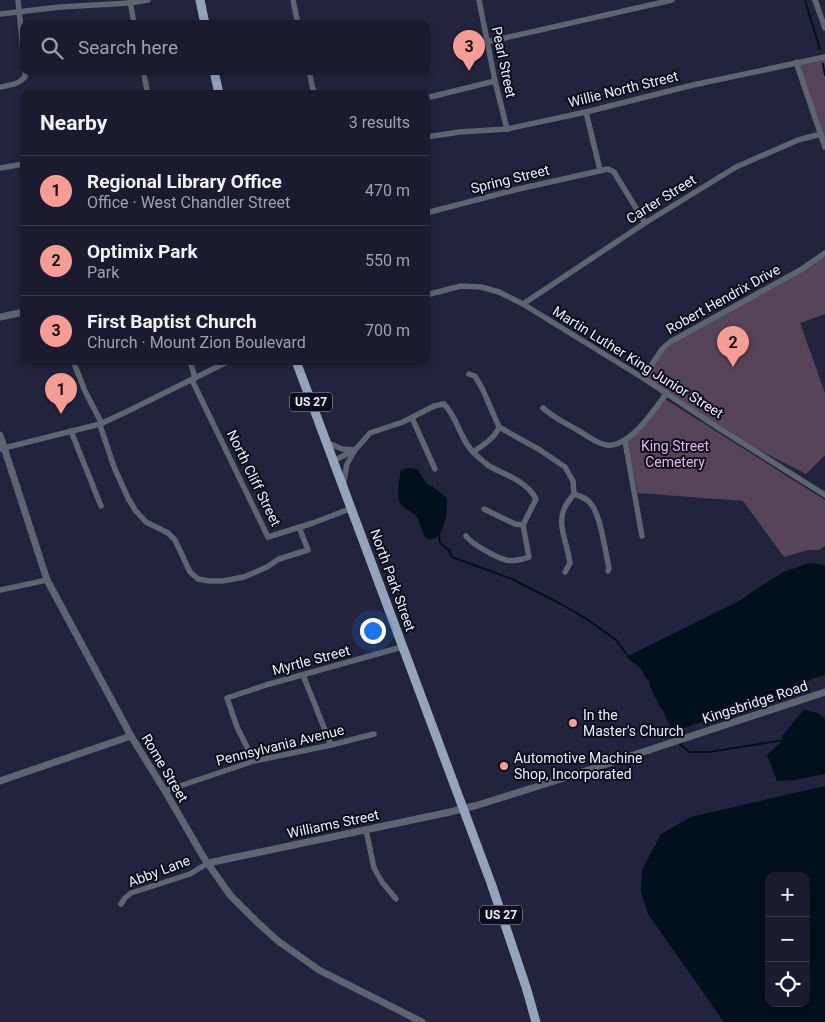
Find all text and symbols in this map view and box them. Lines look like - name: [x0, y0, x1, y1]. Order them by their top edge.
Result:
- search box: [20, 20, 430, 75]
- street label: Pearl Street: [489, 25, 519, 99]
- pin: 3: [453, 30, 485, 71]
- icon: search: [38, 34, 66, 62]
- text: Search here: [78, 36, 178, 59]
- street label: Willie North Street: [566, 68, 680, 110]
- text: Nearby: [40, 111, 107, 135]
- text: 3 results: [349, 113, 410, 132]
- street label: Spring Street: [469, 161, 551, 196]
- text: Regional Library Office: [87, 170, 282, 193]
- street label: Carter Street: [623, 171, 699, 227]
- text: 1: [51, 181, 61, 200]
- text: 470 m: [365, 181, 410, 200]
- text: Office · West Chandler Street: [87, 193, 290, 212]
- text: Optimix Park: [87, 240, 198, 263]
- text: 2: [51, 251, 61, 270]
- text: 550 m: [365, 251, 410, 270]
- street label: Robert Hendrix Drive: [663, 261, 783, 337]
- text: Park: [87, 263, 119, 282]
- street label: Martin Luther King Junior Street: [550, 303, 727, 421]
- text: First Baptist Church: [87, 310, 257, 333]
- text: 3: [51, 321, 61, 340]
- text: 700 m: [365, 321, 410, 340]
- pin: 2: [717, 326, 749, 367]
- text: Church · Mount Zion Boulevard: [87, 333, 306, 352]
- pin: 1: [45, 373, 77, 414]
- road number: US 27: [290, 392, 332, 412]
- street label: North Cliff Street: [224, 427, 284, 529]
- park label: King Street Cemetery: [641, 438, 710, 470]
- street label: North Park Street: [367, 527, 419, 634]
- your location: [360, 618, 386, 644]
- street label: Myrtle Street: [270, 642, 352, 678]
- street label: Kingsbridge Road: [700, 677, 810, 727]
- place label: In the Master's Church: [583, 707, 684, 739]
- marker: In the Master's Church: [567, 717, 579, 729]
- street label: Pennsylvania Avenue: [214, 721, 346, 769]
- street label: Rome Street: [138, 731, 192, 805]
- place label: Automotive Machine Shop, Incorporated: [514, 750, 642, 782]
- marker: Automotive Machine Shop, Incorporated: [498, 760, 510, 772]
- street label: Williams Street: [286, 806, 381, 842]
- street label: Abby Lane: [126, 852, 192, 890]
- map controls: [765, 872, 810, 1007]
- button: +: [765, 872, 810, 917]
- road number: US 27: [480, 906, 522, 924]
- button: −: [765, 917, 810, 962]
- button: locate: [765, 962, 810, 1007]

